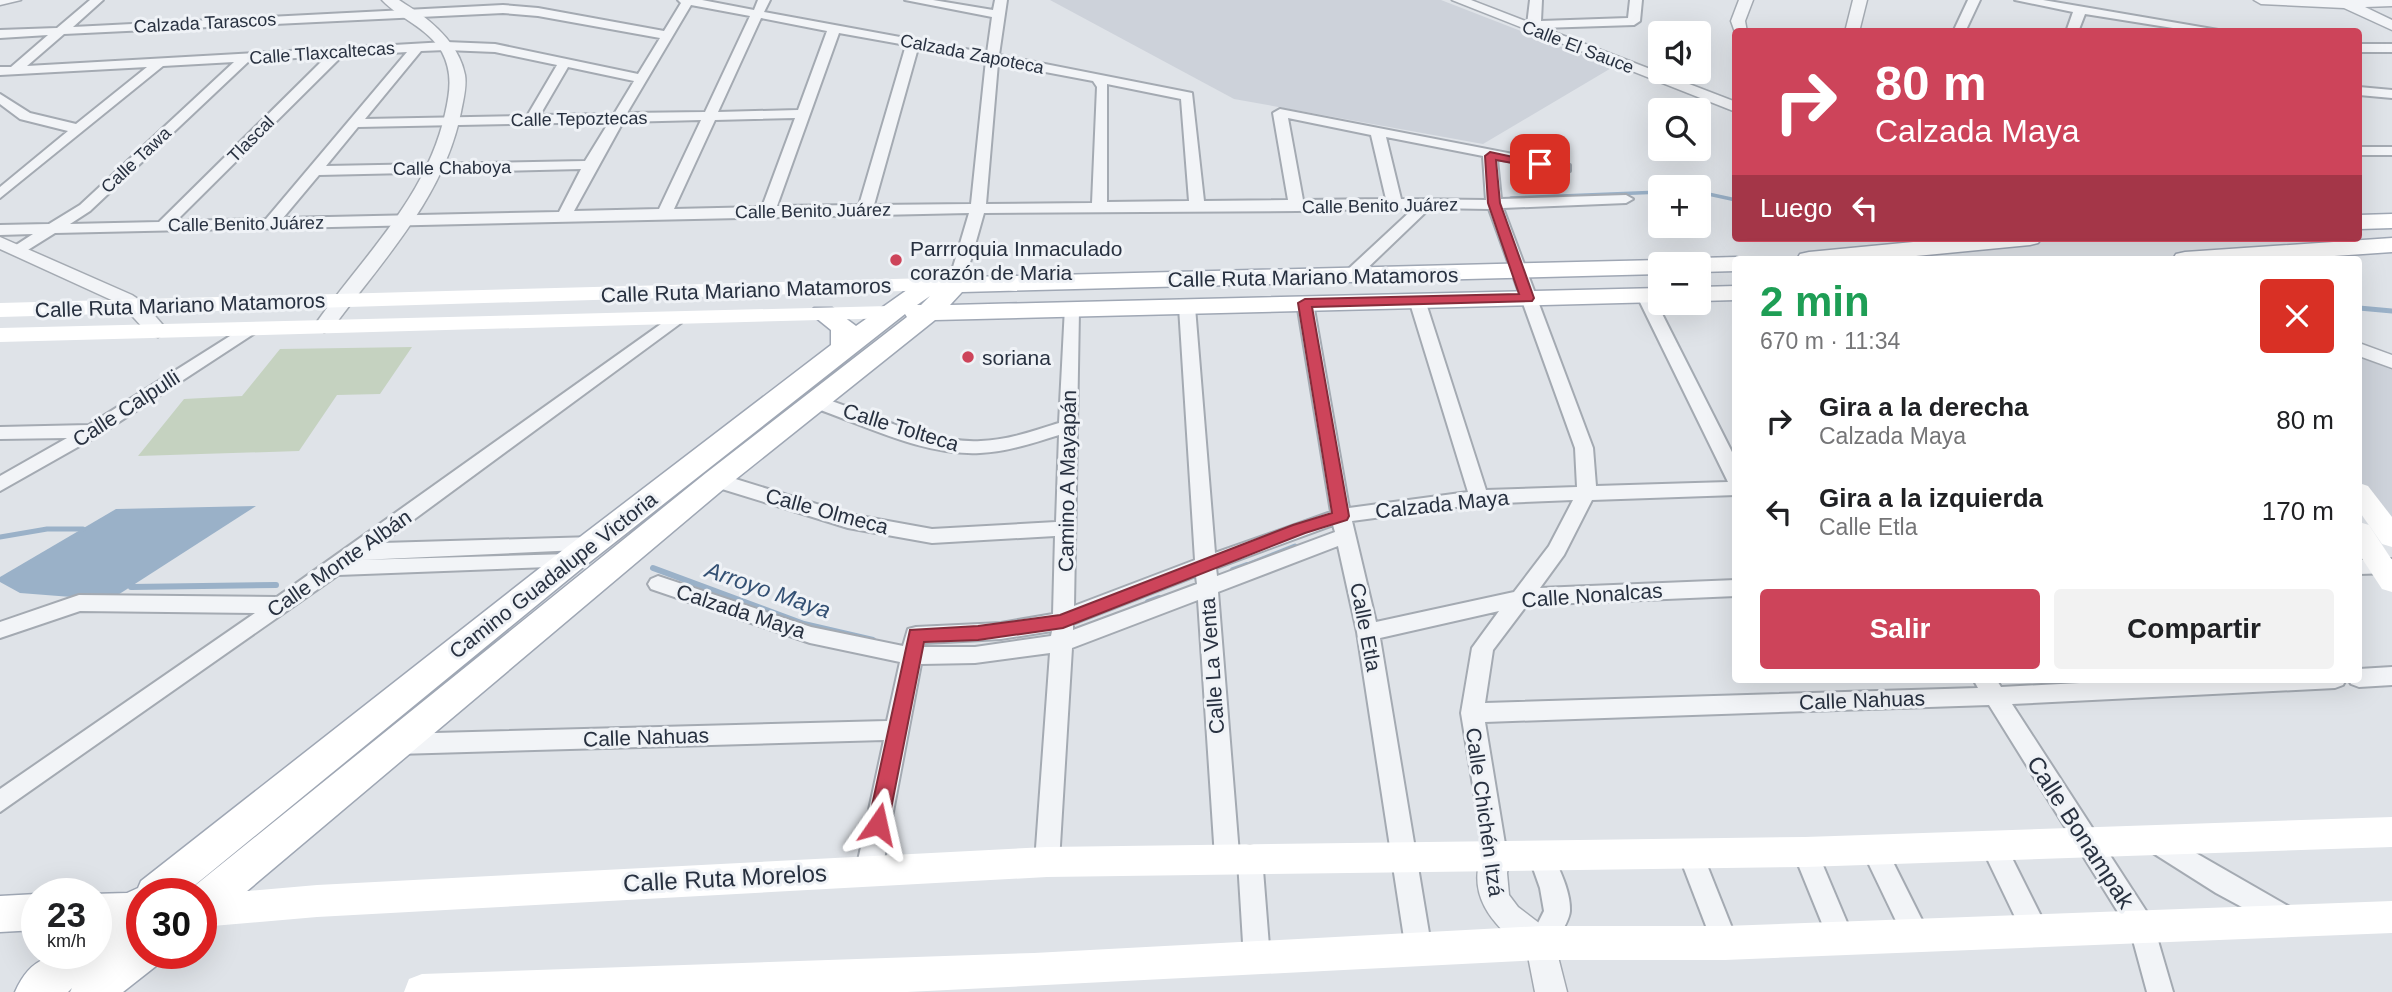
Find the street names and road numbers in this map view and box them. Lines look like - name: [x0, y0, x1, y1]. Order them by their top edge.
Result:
- street label: Calzada Tarascos: [133, 9, 277, 37]
- street label: Calle El Sauce: [1519, 17, 1637, 77]
- street label: Calzada Zapoteca: [898, 30, 1047, 78]
- street label: Calle Tlaxcaltecas: [249, 38, 395, 68]
- street label: Calle Tepoztecas: [510, 108, 648, 130]
- street label: Tlascal: [224, 112, 278, 166]
- street label: Calle Tawa: [97, 122, 176, 197]
- street label: Calle Chaboya: [393, 157, 512, 179]
- street label: Calle Benito Juárez: [1302, 195, 1458, 217]
- street label: Calle Benito Juárez: [735, 200, 891, 222]
- street label: Calle Benito Juárez: [168, 213, 324, 235]
- street label: Calle Ruta Mariano Matamoros: [1168, 263, 1458, 291]
- street label: Calle Ruta Mariano Matamoros: [600, 273, 892, 307]
- street label: Calle Ruta Mariano Matamoros: [34, 288, 326, 322]
- street label: Calle Calpulli: [68, 365, 184, 451]
- street label: Camino A Mayapán: [1054, 390, 1080, 572]
- street label: Calle Tolteca: [840, 398, 962, 456]
- street label: Calle Olmeca: [763, 484, 891, 539]
- street label: Calzada Maya: [1374, 486, 1510, 522]
- street label: Camino Guadalupe Victoria: [445, 487, 661, 663]
- street label: Calle Monte Albán: [263, 505, 415, 621]
- street label: Calzada Maya: [674, 579, 809, 643]
- street label: Calle Nonalcas: [1521, 579, 1663, 611]
- street label: Calle Etla: [1346, 581, 1386, 674]
- street label: Calle La Venta: [1196, 597, 1228, 735]
- street label: Calle Nahuas: [1799, 686, 1925, 714]
- street label: Calle Nahuas: [583, 723, 709, 751]
- street label: Calle Chichén Itzá: [1462, 726, 1508, 898]
- street label: Calle Bonampak: [2022, 751, 2141, 914]
- street label: Calle Ruta Morelos: [622, 859, 828, 897]

